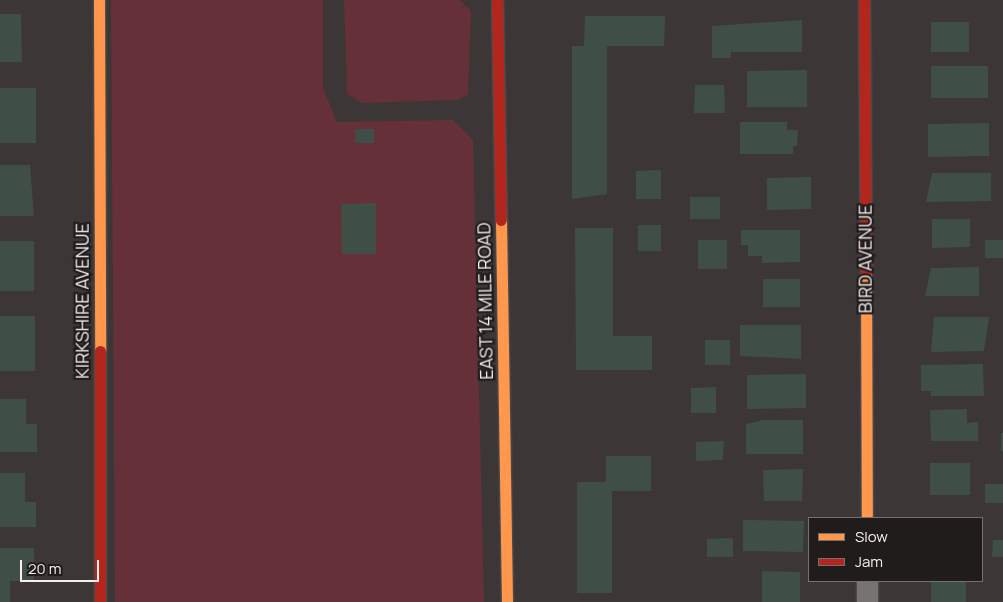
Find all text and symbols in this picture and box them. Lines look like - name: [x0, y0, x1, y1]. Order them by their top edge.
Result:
- street label: BIRD AVENUE: [854, 205, 876, 313]
- street label: EAST 14 MILE ROAD: [473, 222, 497, 380]
- street label: KIRKSHIRE AVENUE: [71, 223, 93, 379]
- legend: [808, 517, 983, 582]
- text: Slow: [855, 526, 888, 547]
- scale bar: [22, 550, 101, 582]
- text: Jam: [855, 551, 883, 572]
- text: 20 m: [28, 558, 61, 579]

